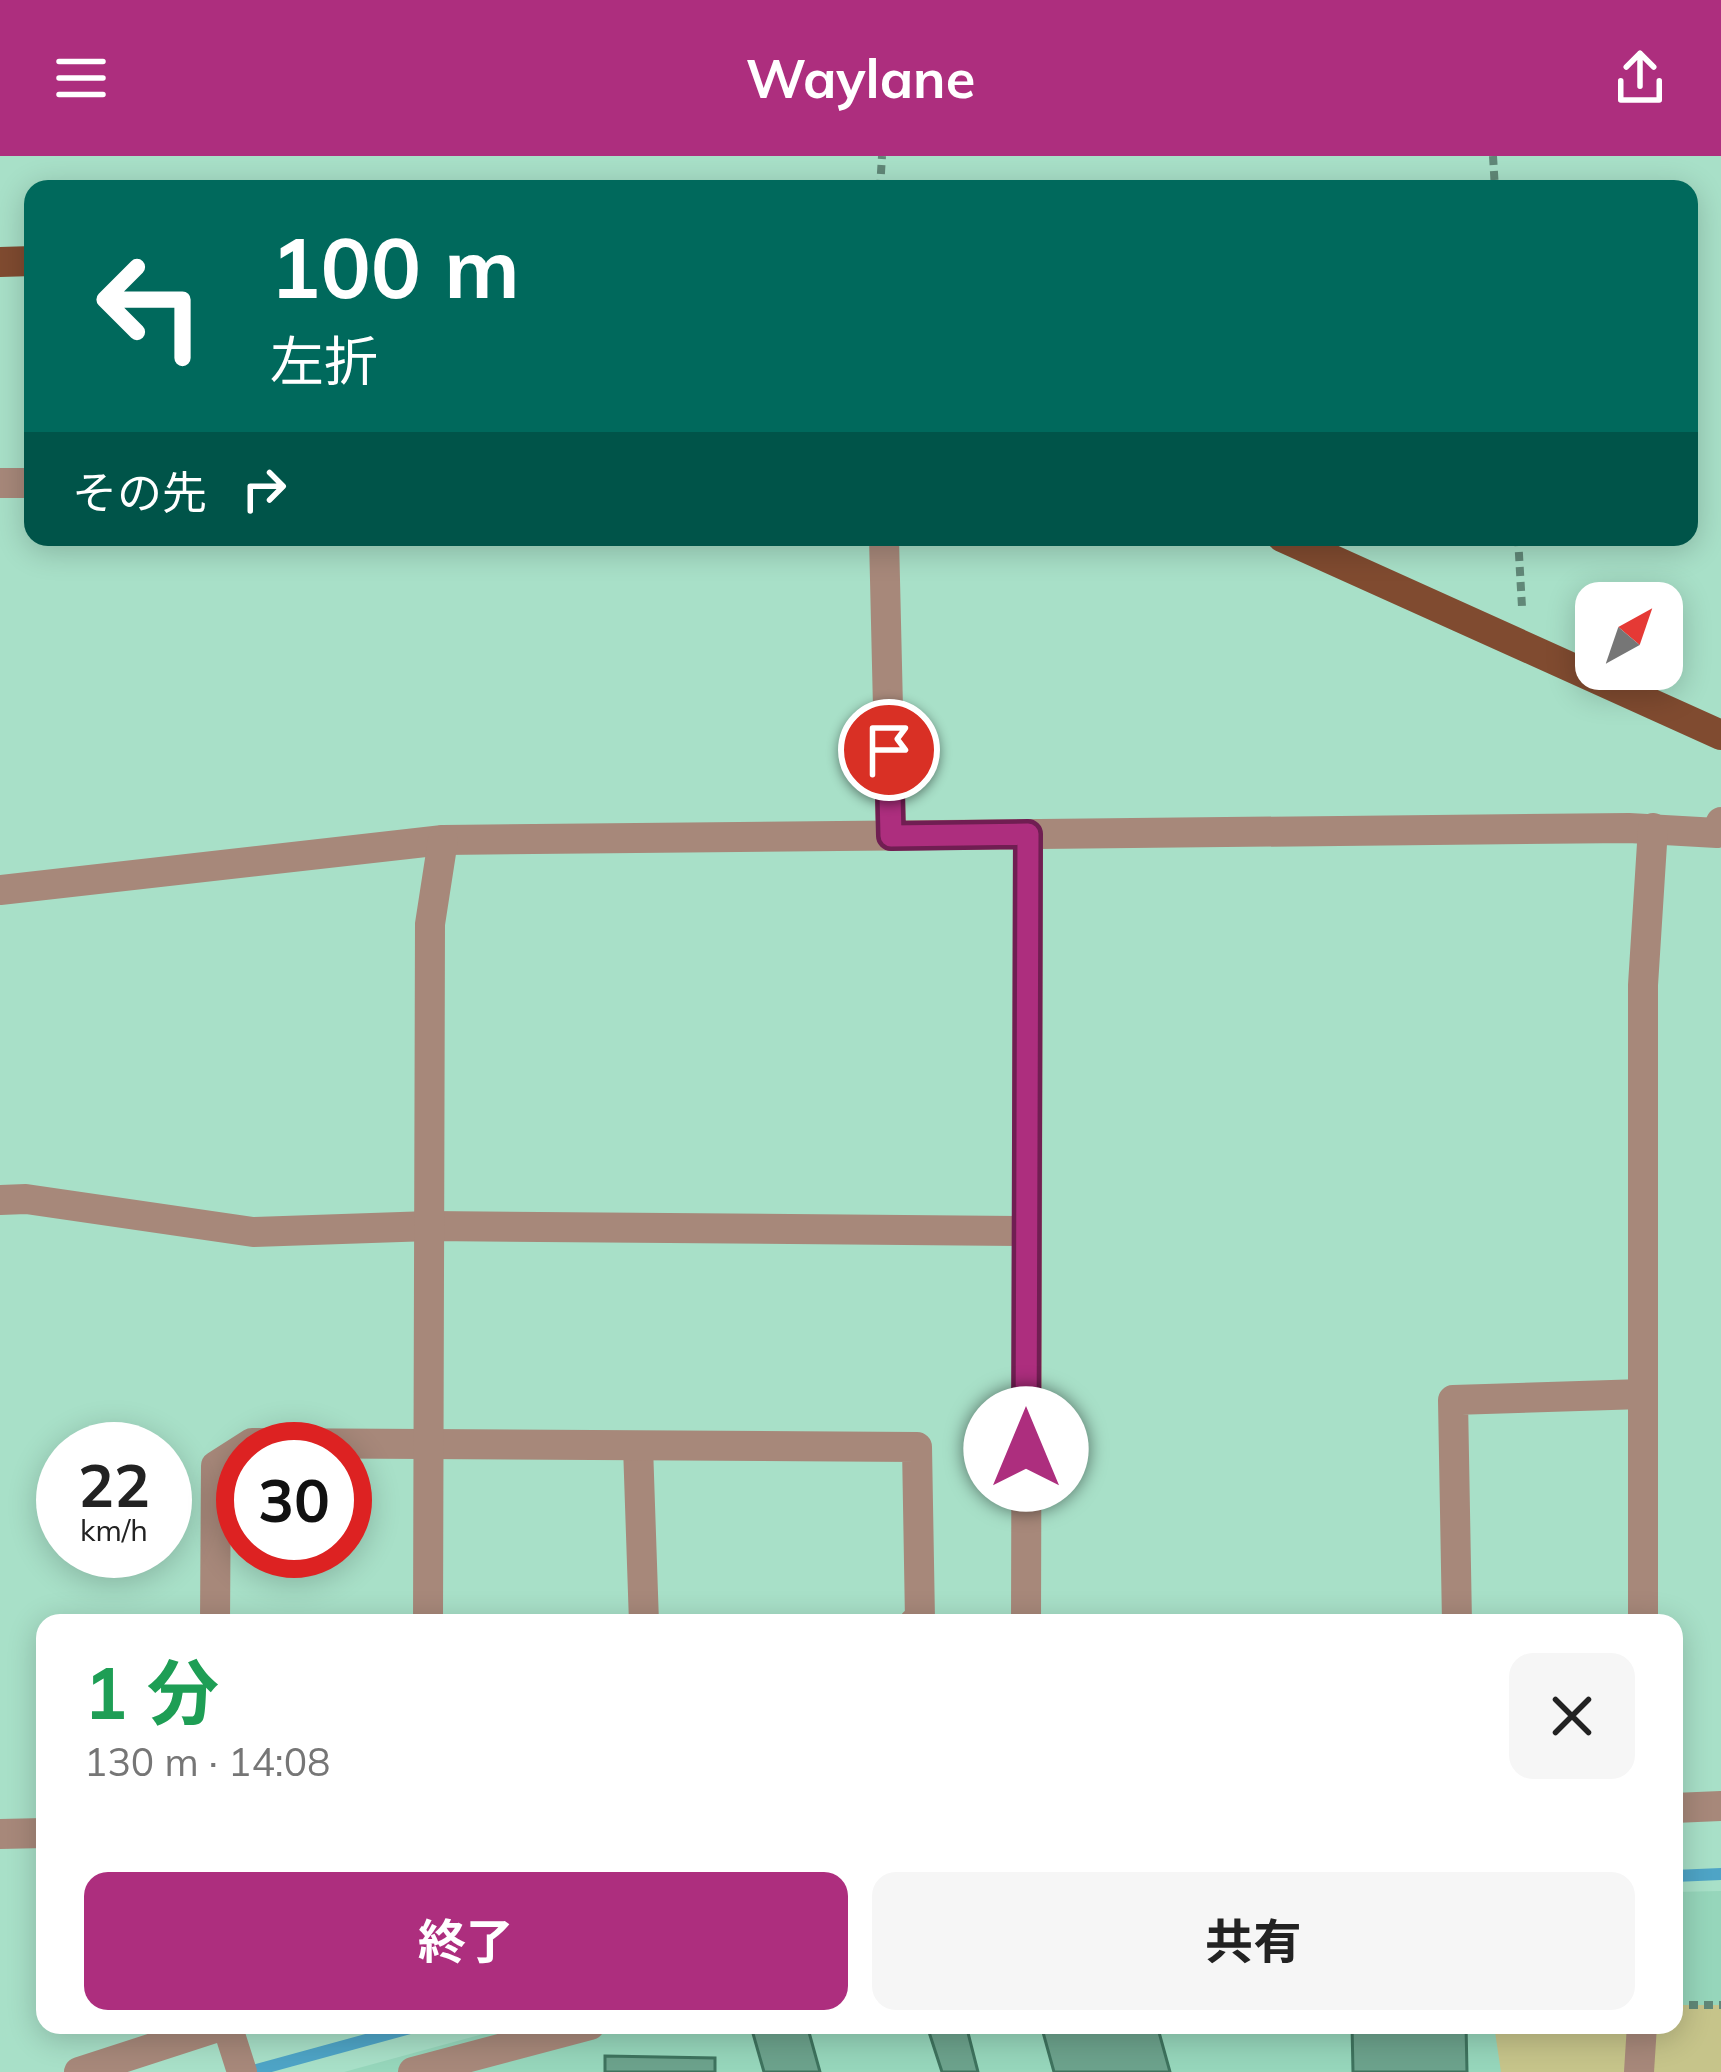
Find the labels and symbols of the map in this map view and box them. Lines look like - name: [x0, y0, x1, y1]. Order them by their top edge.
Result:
- north arrow: [1575, 582, 1683, 690]
- pin: [838, 699, 940, 801]
- position arrow: [963, 1386, 1089, 1512]
- speed limit sign: 30: [216, 1422, 372, 1578]

